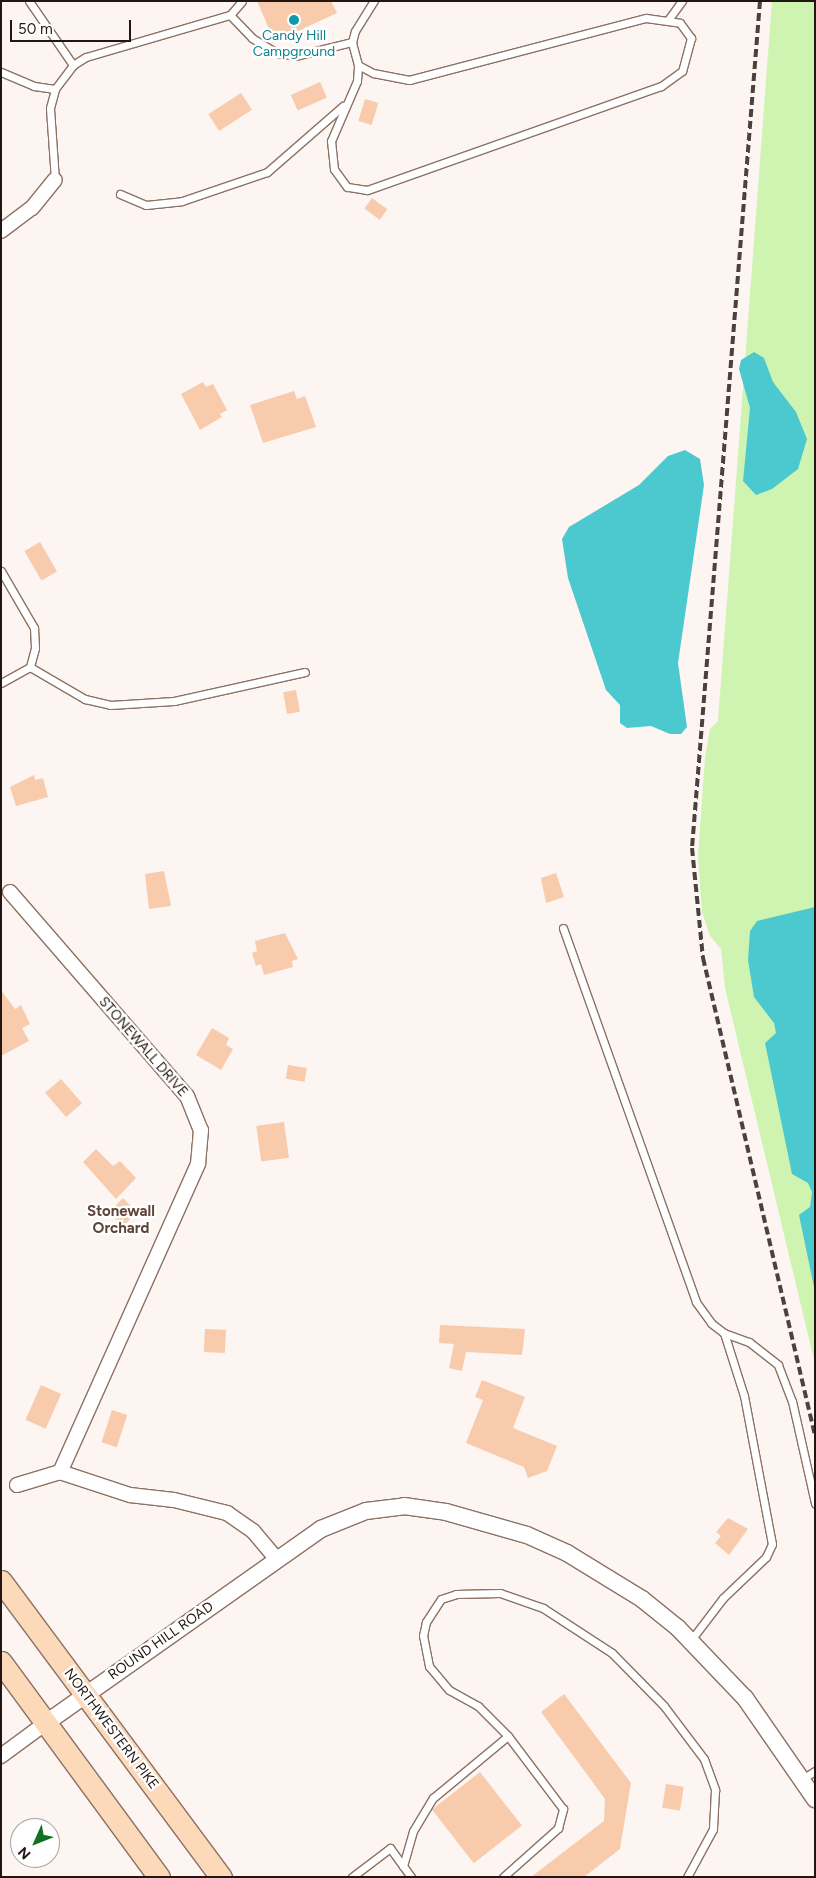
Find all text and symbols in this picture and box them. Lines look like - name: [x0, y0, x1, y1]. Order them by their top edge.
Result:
- scale bar: [12, 10, 134, 42]
- marker: Candy Hill Campground: [288, 14, 300, 26]
- text: 50 m: [18, 20, 53, 38]
- place label: Candy Hill Campground: [253, 28, 335, 60]
- street label: STONEWALL DRIVE: [95, 994, 191, 1100]
- district label: Stonewall Orchard: [87, 1202, 155, 1237]
- street label: ROUND HILL ROAD: [105, 1598, 217, 1684]
- street label: NORTHWESTERN PIKE: [60, 1665, 162, 1793]
- north arrow: [10, 1818, 60, 1868]
- text: N: [15, 1843, 34, 1863]

